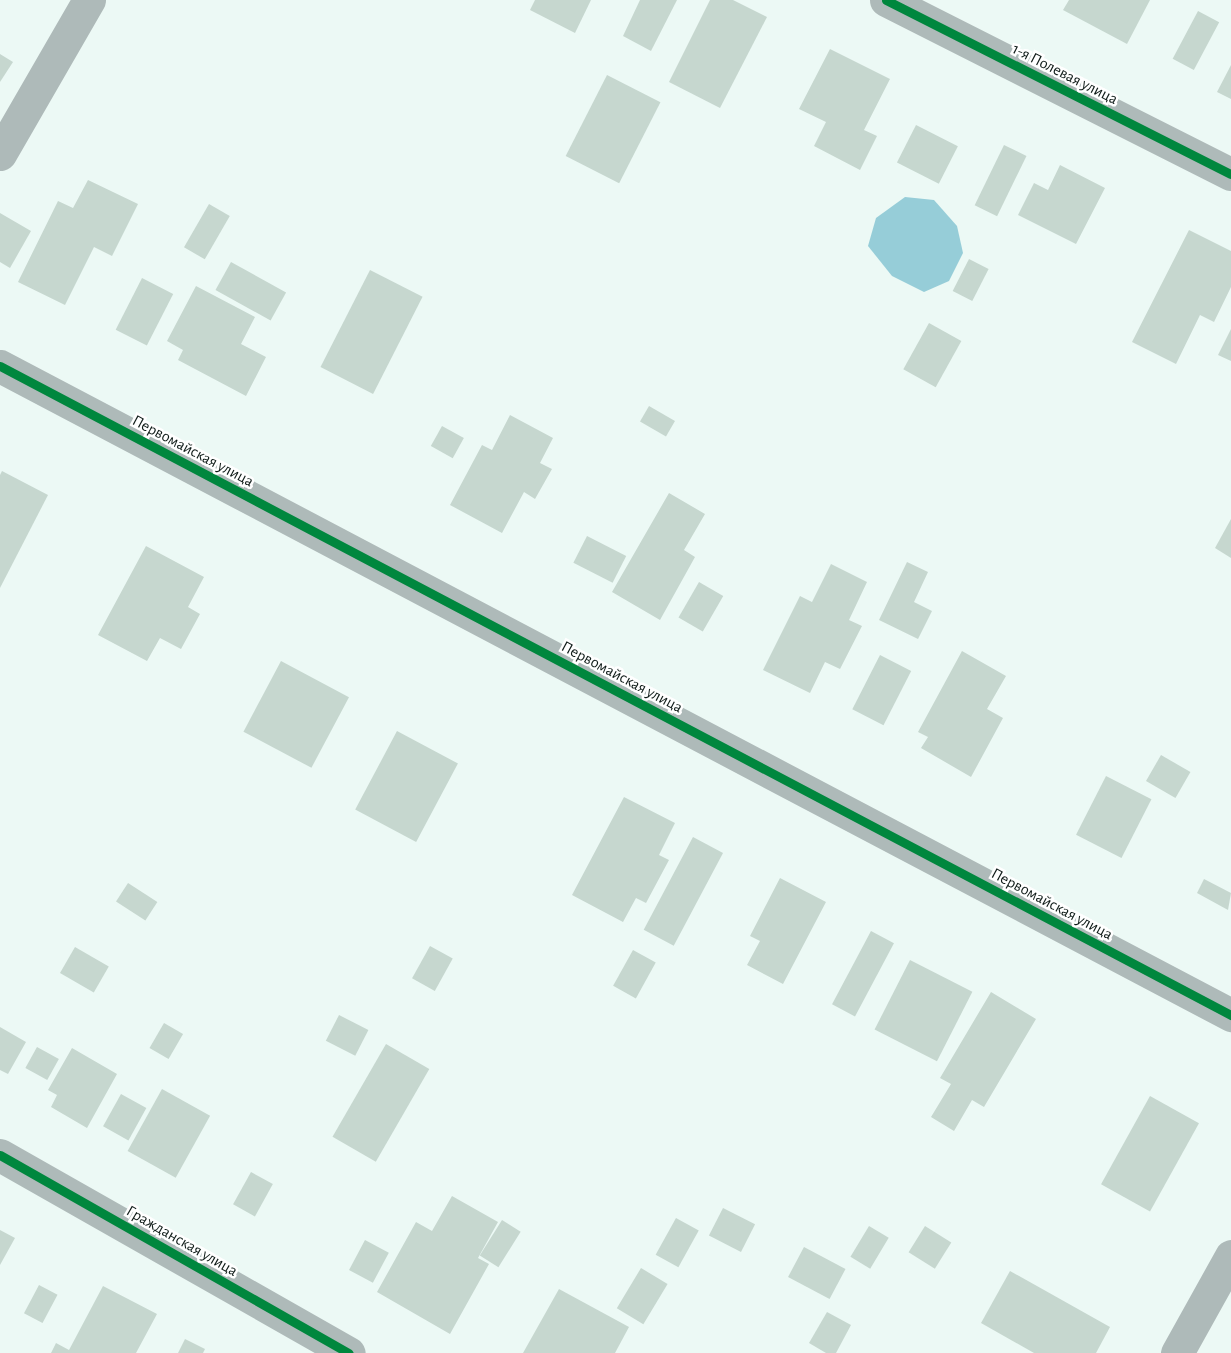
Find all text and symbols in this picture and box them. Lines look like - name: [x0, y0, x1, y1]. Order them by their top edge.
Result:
- street label: 1-я Полевая улица: [1009, 39, 1121, 109]
- street label: Первомайская улица: [129, 411, 257, 491]
- street label: Первомайская улица: [558, 637, 686, 717]
- street label: Первомайская улица: [988, 864, 1116, 944]
- street label: Гражданская улица: [123, 1201, 241, 1281]

